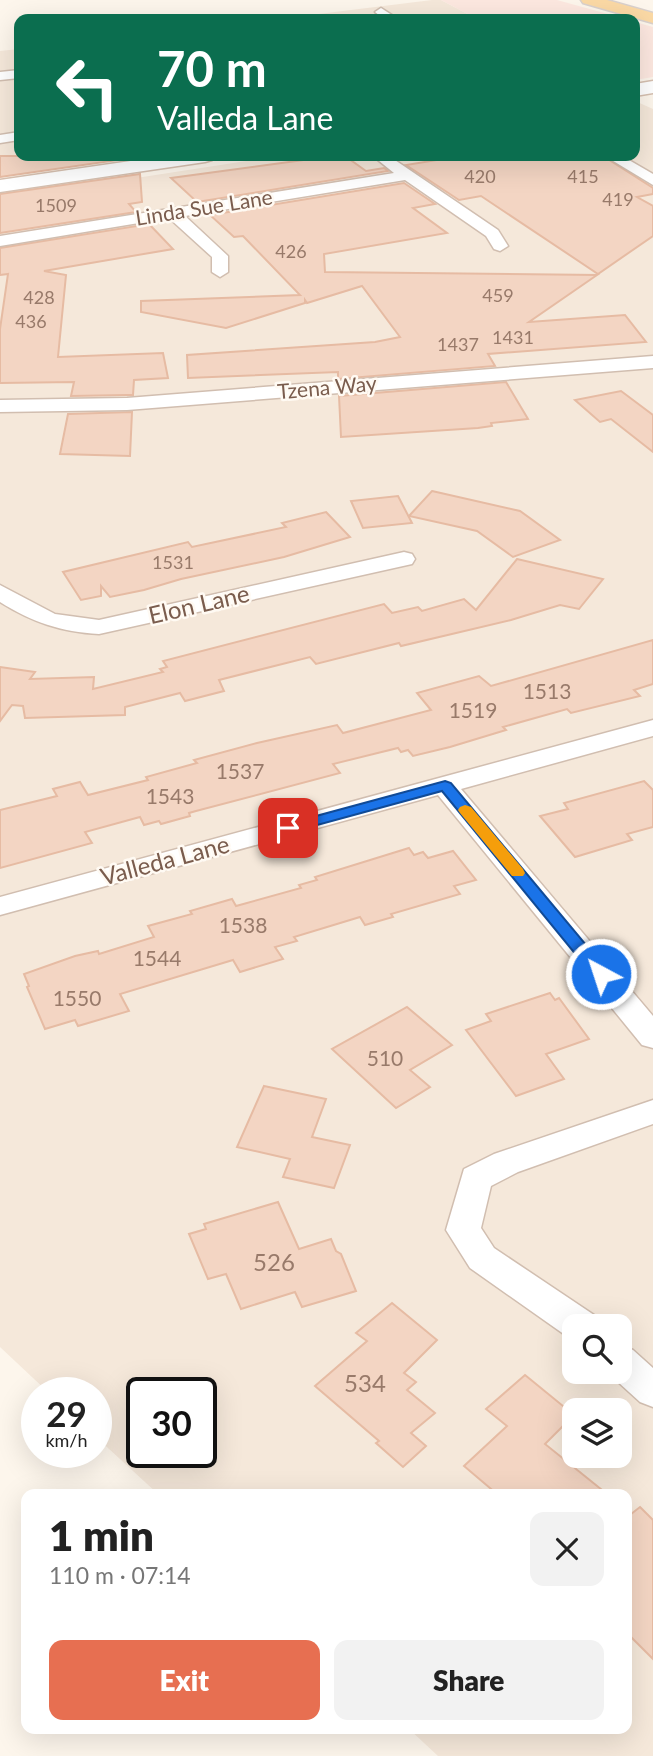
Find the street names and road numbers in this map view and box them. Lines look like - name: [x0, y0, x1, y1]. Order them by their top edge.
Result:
- street label: Linda Sue Lane: [133, 183, 274, 230]
- street label: Tzena Way: [276, 370, 378, 403]
- street label: Elon Lane: [145, 578, 252, 629]
- street label: Valleda Lane: [97, 828, 232, 891]

